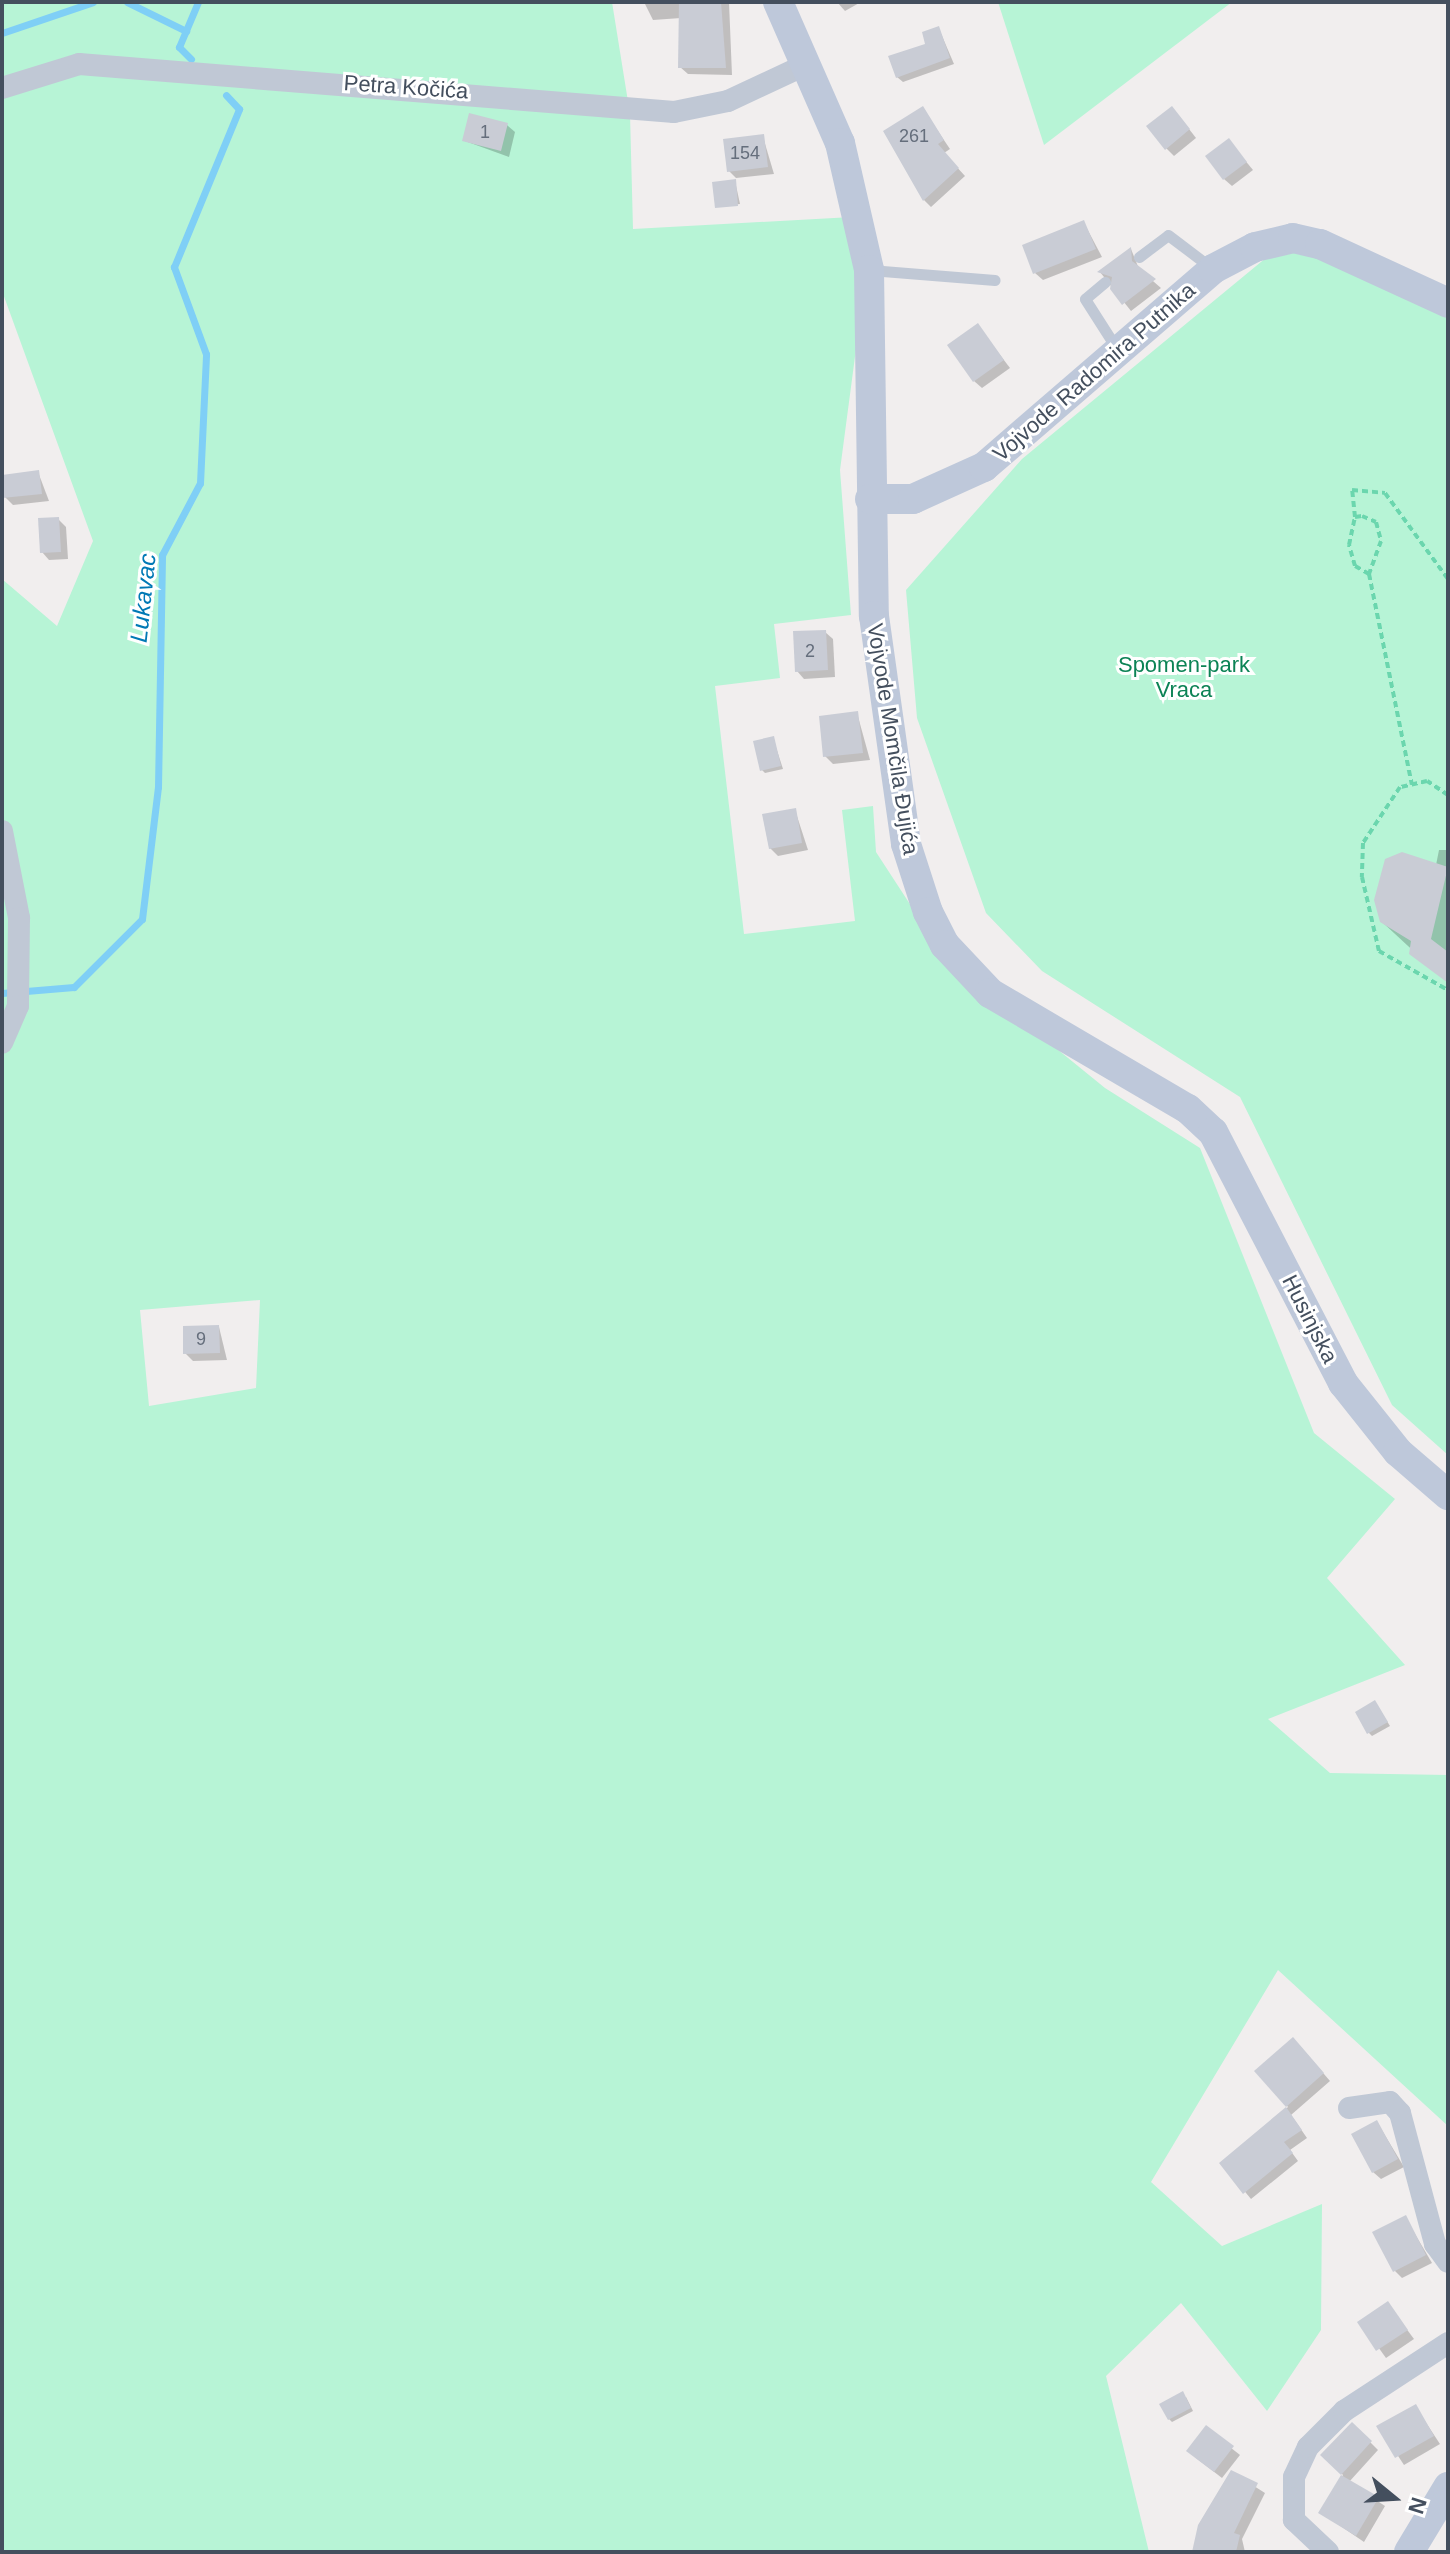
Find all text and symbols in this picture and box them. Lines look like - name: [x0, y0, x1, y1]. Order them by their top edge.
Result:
- street label: Petra Kočića: [343, 69, 469, 105]
- house number: 1: [480, 121, 490, 143]
- house number: 261: [899, 125, 929, 147]
- house number: 154: [730, 142, 760, 164]
- street label: Vojvode Radomira Putnika: [988, 277, 1200, 467]
- water label: Lukavac: [124, 552, 162, 644]
- street label: Vojvode Momčila Đujića: [862, 622, 924, 856]
- house number: 2: [805, 640, 815, 662]
- park label: Spomen-park Vraca: [1118, 651, 1250, 702]
- street label: Husinjska: [1277, 1271, 1343, 1367]
- house number: 9: [196, 1328, 206, 1350]
- north arrow: [1354, 2458, 1434, 2538]
- text: N: [1403, 2494, 1432, 2517]

